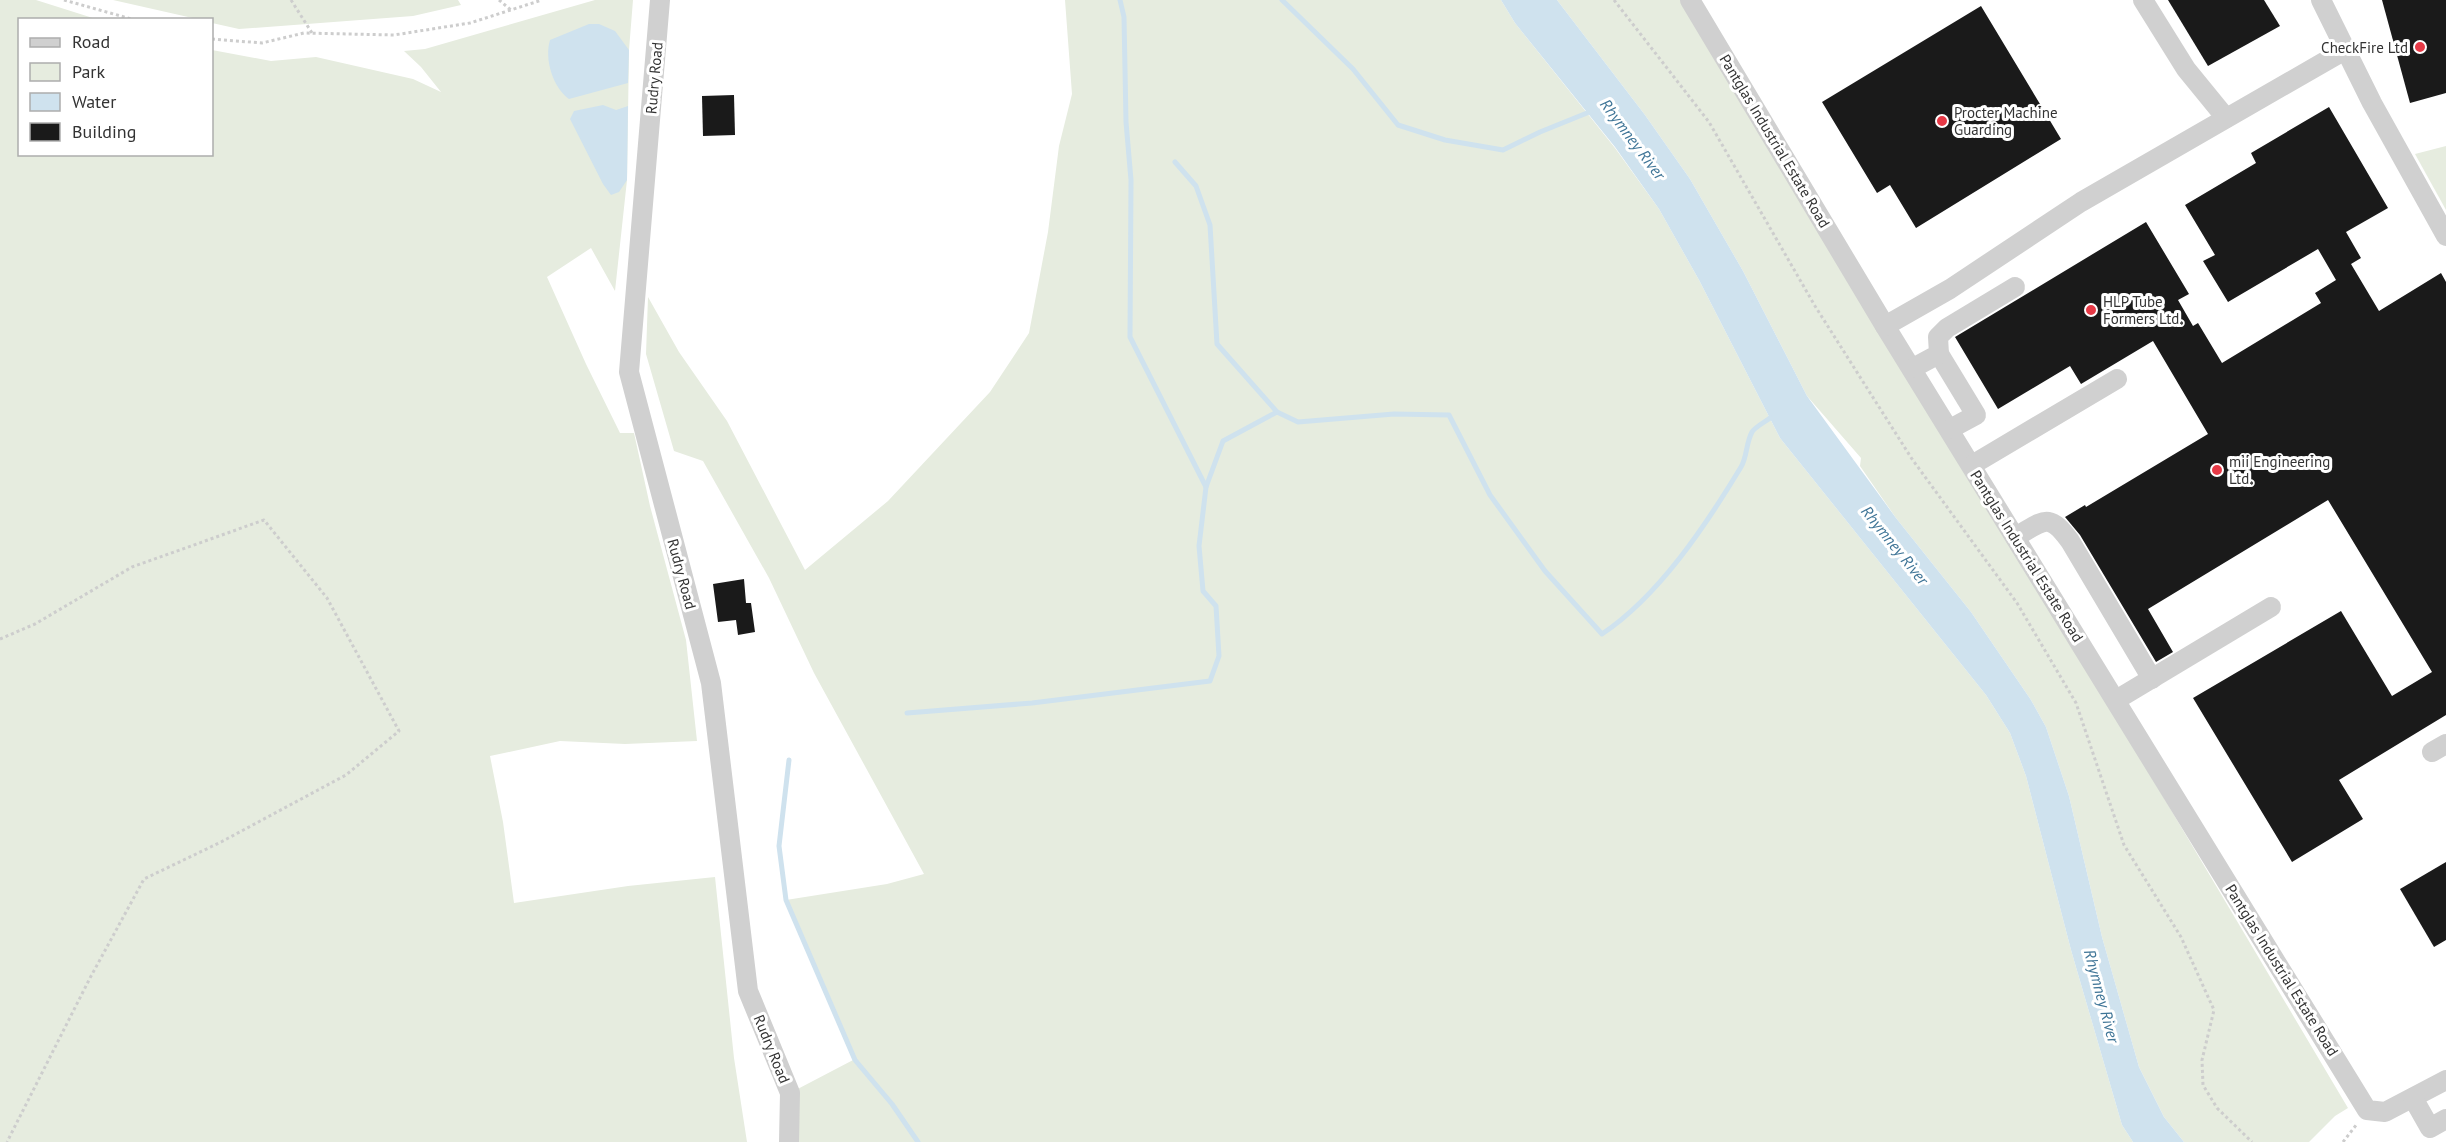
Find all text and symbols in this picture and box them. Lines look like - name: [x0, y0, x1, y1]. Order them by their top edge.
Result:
- legend: [18, 18, 213, 156]
- text: Road: [72, 30, 110, 53]
- place label: CheckFire Ltd: [2321, 38, 2408, 57]
- marker: CheckFire Ltd: [2413, 40, 2427, 54]
- street label: Rudry Road: [641, 41, 667, 115]
- street label: Pantglas Industrial Estate Road: [1716, 51, 1834, 231]
- text: Park: [72, 60, 105, 83]
- text: Water: [72, 90, 116, 113]
- water label: Rhymney River: [1596, 95, 1671, 185]
- place label: Procter Machine Guarding: [1954, 103, 2058, 139]
- marker: Procter Machine Guarding: [1935, 114, 1949, 128]
- text: Building: [72, 120, 136, 143]
- place label: HLP Tube Formers Ltd.: [2103, 292, 2183, 328]
- marker: HLP Tube Formers Ltd.: [2084, 303, 2098, 317]
- place label: mii Engineering Ltd.: [2229, 452, 2330, 488]
- marker: mii Engineering Ltd.: [2210, 463, 2224, 477]
- street label: Pantglas Industrial Estate Road: [1966, 467, 2088, 645]
- water label: Rhymney River: [1857, 501, 1934, 590]
- street label: Rudry Road: [663, 537, 701, 611]
- street label: Pantglas Industrial Estate Road: [2221, 881, 2343, 1059]
- water label: Rhymney River: [2080, 947, 2125, 1047]
- street label: Rudry Road: [750, 1012, 794, 1086]

